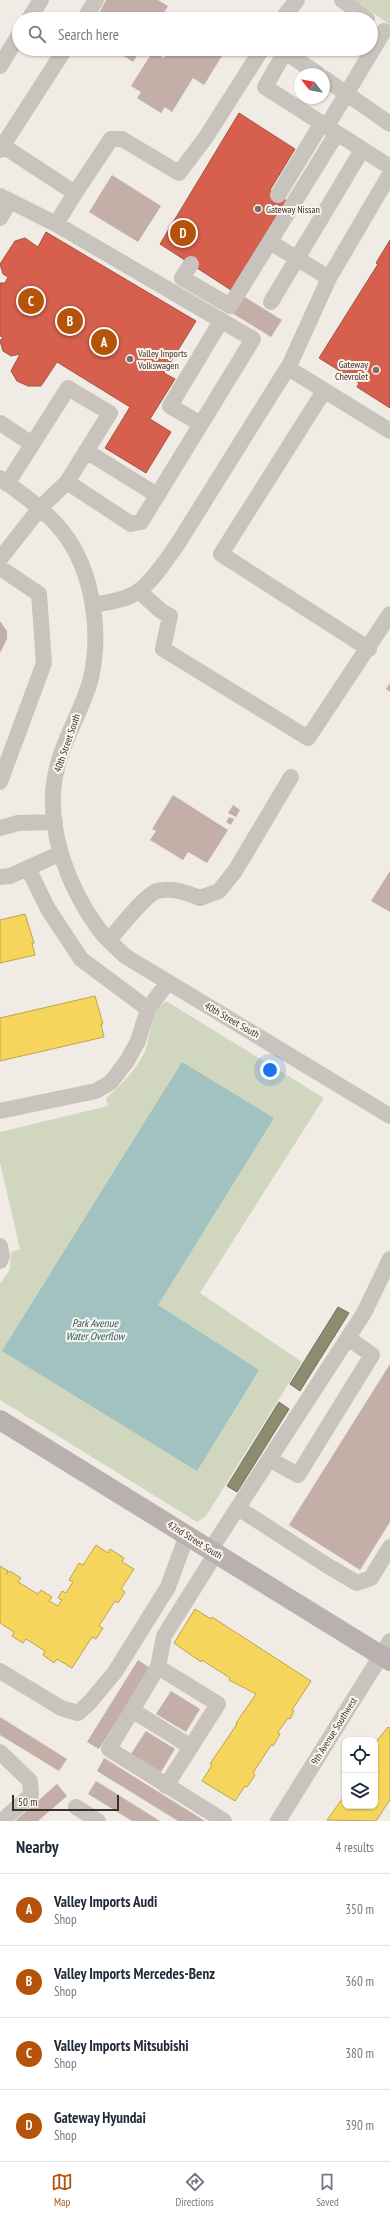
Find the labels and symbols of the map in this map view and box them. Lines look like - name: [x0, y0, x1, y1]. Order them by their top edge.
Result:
- north arrow: [294, 68, 330, 104]
- place label: Gateway Nissan: [266, 203, 320, 216]
- marker: Gateway Nissan: [253, 204, 263, 214]
- pin: D: [170, 218, 196, 248]
- pin: C: [18, 286, 44, 316]
- pin: B: [57, 306, 83, 336]
- pin: A: [91, 327, 117, 357]
- place label: Valley Imports Volkswagen: [137, 347, 188, 372]
- marker: Valley Imports Volkswagen: [125, 354, 135, 364]
- place label: Gateway Chevrolet: [335, 358, 368, 383]
- marker: Gateway Chevrolet: [371, 365, 381, 375]
- street label: 40th Street South: [51, 712, 83, 774]
- street label: 40th Street South: [202, 999, 262, 1041]
- your location: [260, 1060, 280, 1080]
- water label: Park Avenue Water Overflow: [66, 1316, 126, 1343]
- street label: 42nd Street South: [165, 1518, 225, 1562]
- street label: 9th Avenue Southwest: [308, 1695, 360, 1767]
- scale bar: [12, 1793, 119, 1812]

